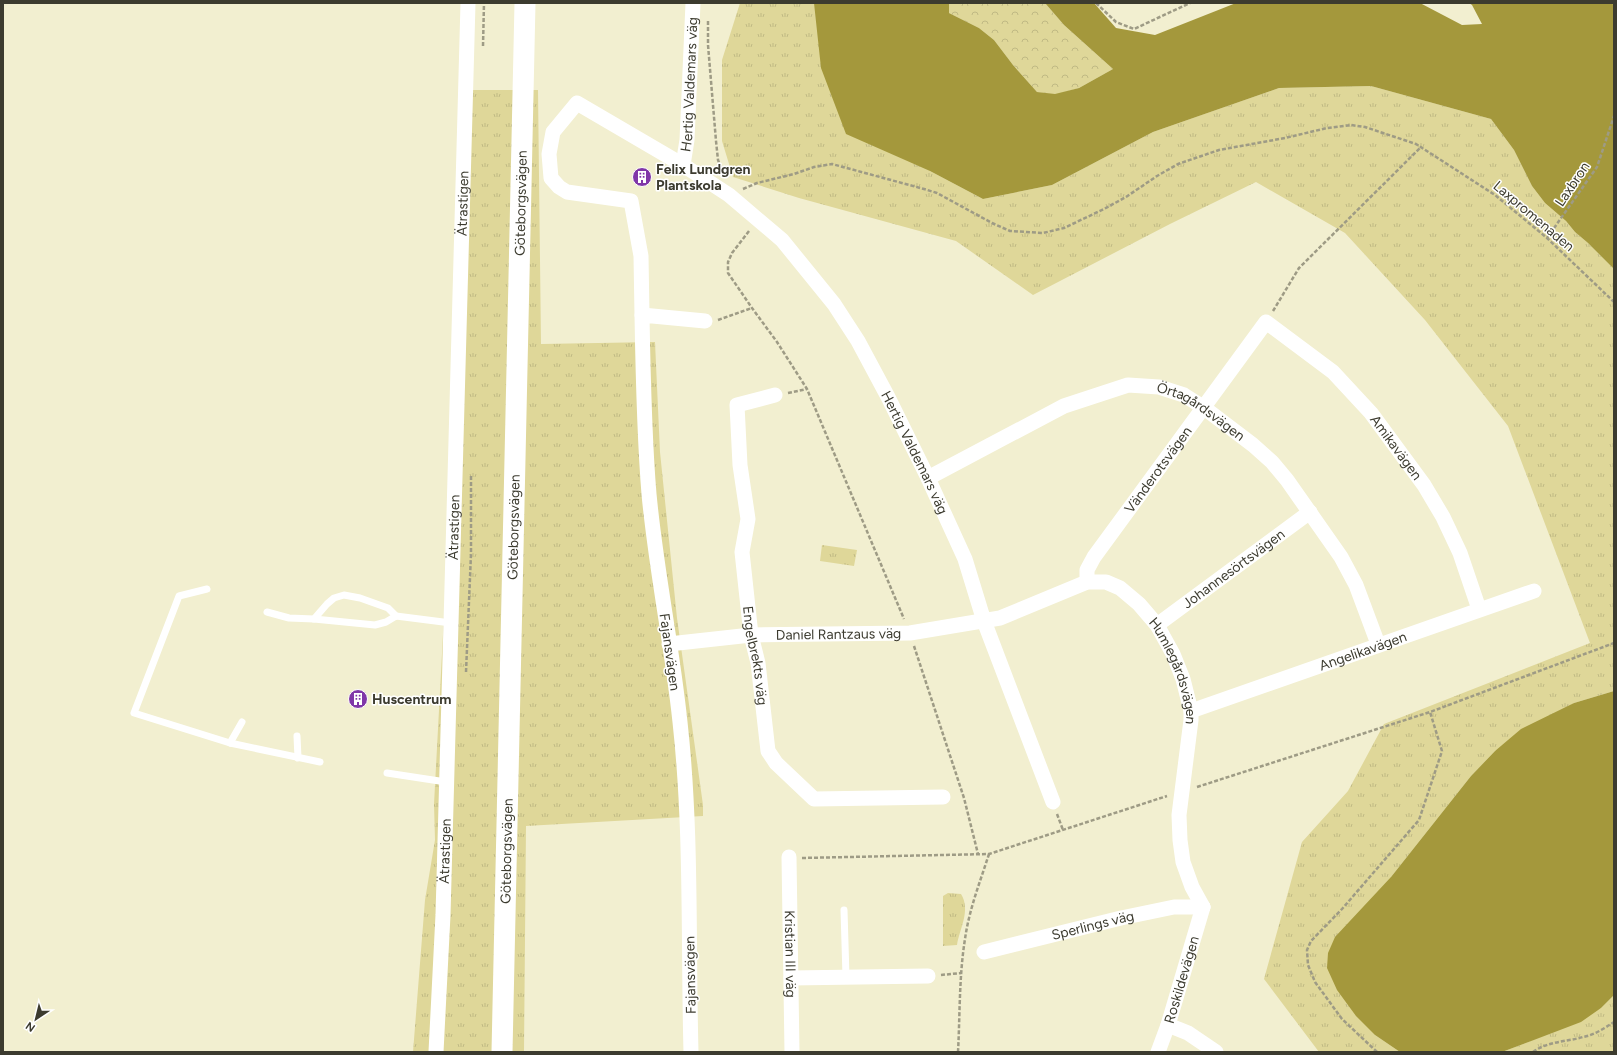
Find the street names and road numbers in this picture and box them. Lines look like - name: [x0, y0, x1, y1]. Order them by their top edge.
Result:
- street label: Hertig Valdemars väg: [677, 17, 701, 153]
- street label: Göteborgsvägen: [511, 150, 531, 256]
- street label: Laxbron: [1551, 159, 1594, 210]
- street label: Ätrastigen: [454, 170, 472, 236]
- street label: Laxpromenaden: [1490, 178, 1578, 255]
- street label: Örtagårdsvägen: [1155, 379, 1248, 445]
- street label: Hertig Valdemars väg: [877, 388, 951, 517]
- street label: Amikavägen: [1366, 412, 1425, 484]
- street label: Vänderotsvägen: [1121, 423, 1196, 517]
- street label: Göteborgsvägen: [504, 474, 524, 580]
- street label: Ätrastigen: [445, 494, 464, 560]
- street label: Johannesörtsvägen: [1179, 526, 1288, 612]
- street label: Engelbrekts väg: [739, 605, 771, 706]
- street label: Fajansvägen: [656, 612, 683, 692]
- street label: Humlegårdsvägen: [1145, 614, 1199, 725]
- street label: Daniel Rantzaus väg: [776, 625, 901, 644]
- street label: Angelikavägen: [1317, 628, 1409, 674]
- street label: Göteborgsvägen: [497, 798, 517, 904]
- street label: Ätrastigen: [436, 818, 455, 884]
- street label: Sperlings väg: [1050, 908, 1136, 944]
- street label: Kristian III väg: [781, 910, 799, 998]
- street label: Roskildevägen: [1161, 934, 1203, 1026]
- street label: Fajansvägen: [681, 936, 700, 1014]

